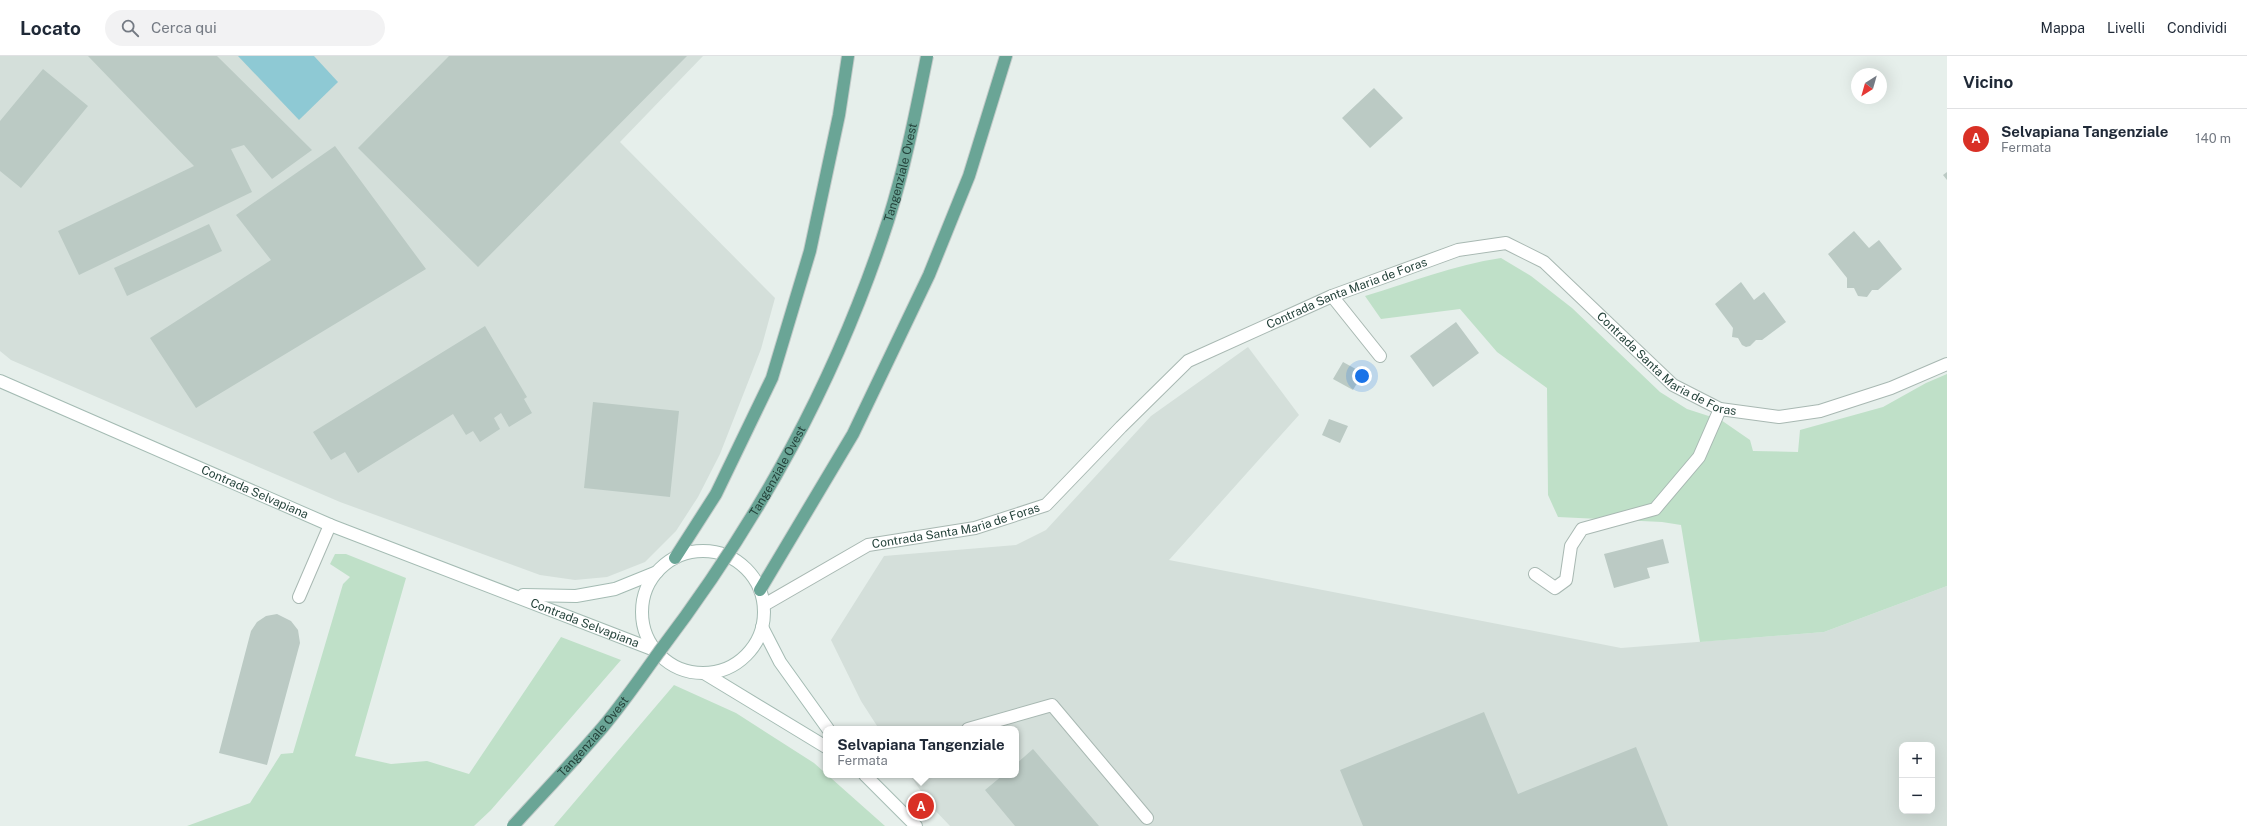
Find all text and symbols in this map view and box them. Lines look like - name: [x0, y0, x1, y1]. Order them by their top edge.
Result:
- search box: [105, 10, 385, 46]
- text: Locato: [20, 17, 81, 39]
- icon: search: [119, 17, 141, 39]
- text: Cerca qui: [151, 19, 217, 36]
- text: Mappa: [2041, 20, 2085, 36]
- text: Livelli: [2107, 20, 2145, 36]
- text: Condividi: [2167, 20, 2227, 36]
- north arrow: [1851, 68, 1887, 104]
- text: Vicino: [1963, 72, 2013, 92]
- street label: Tangenziale Ovest: [881, 121, 920, 224]
- text: Selvapiana Tangenziale: [2001, 123, 2168, 140]
- text: A: [1971, 131, 1981, 146]
- text: 140 m: [2195, 131, 2231, 146]
- text: Fermata: [2001, 140, 2051, 155]
- street label: Contrada Santa Maria de Foras: [1264, 255, 1429, 332]
- street label: Contrada Santa Maria de Foras: [1594, 309, 1737, 418]
- your location: [1352, 366, 1372, 386]
- street label: Tangenziale Ovest: [747, 423, 809, 519]
- street label: Contrada Selvapiana: [199, 463, 310, 522]
- street label: Contrada Santa Maria de Foras: [871, 501, 1041, 551]
- street label: Contrada Selvapiana: [528, 596, 641, 650]
- street label: Tangenziale Ovest: [555, 693, 632, 780]
- popup: [823, 726, 1019, 778]
- text: Selvapiana Tangenziale: [837, 736, 1005, 753]
- map controls: [1899, 742, 1935, 814]
- button: +: [1899, 742, 1935, 778]
- text: Fermata: [837, 753, 888, 768]
- button: −: [1899, 778, 1935, 814]
- pin: A: [908, 791, 934, 821]

